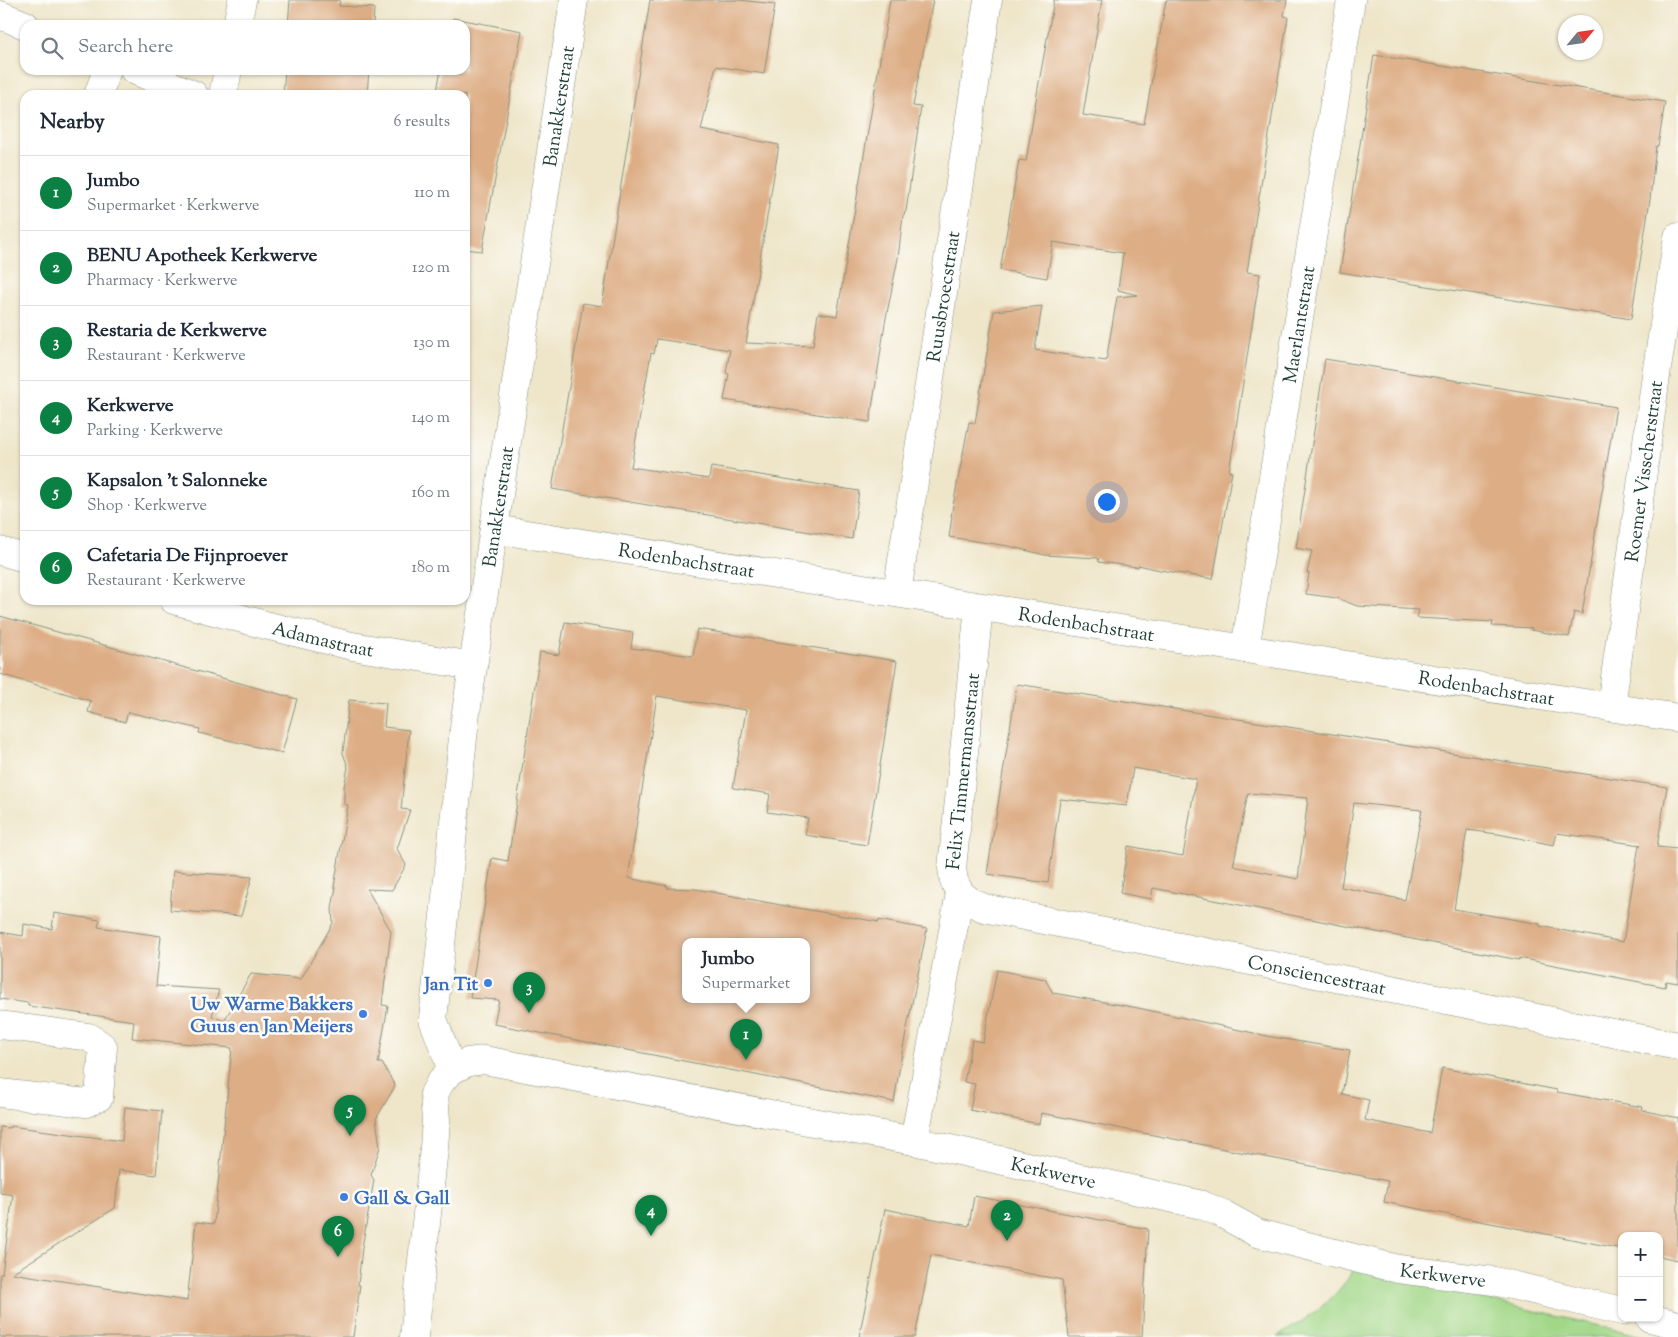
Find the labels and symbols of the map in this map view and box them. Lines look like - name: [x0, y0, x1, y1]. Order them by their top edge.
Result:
- north arrow: [1558, 15, 1603, 60]
- street label: Banakkerstraat: [538, 44, 583, 169]
- street label: Ruusbroecstraat: [922, 229, 968, 364]
- street label: Maerlantstraat: [1278, 264, 1323, 385]
- street label: Roemer Visscherstraat: [1620, 379, 1671, 564]
- street label: Banakkerstraat: [477, 444, 522, 569]
- your location: [1094, 489, 1120, 515]
- street label: Rodenbachstraat: [616, 538, 757, 586]
- street label: Rodenbachstraat: [1016, 602, 1157, 650]
- street label: Adamastraat: [269, 616, 376, 665]
- street label: Rodenbachstraat: [1416, 666, 1557, 714]
- street label: Felix Timmermansstraat: [941, 671, 988, 871]
- street label: Consciencestraat: [1245, 950, 1388, 1004]
- place label: Jan Tit: [422, 972, 478, 999]
- pin: 3: [513, 972, 545, 1013]
- marker: Jan Tit: [482, 977, 494, 989]
- place label: Uw Warme Bakkers Guus en Jan Meijers: [190, 992, 354, 1041]
- marker: Uw Warme Bakkers Guus en Jan Meijers: [357, 1008, 369, 1020]
- pin: 1: [730, 1019, 762, 1060]
- pin: 5: [334, 1095, 366, 1136]
- street label: Kerkwerve: [1008, 1152, 1098, 1197]
- place label: Gall & Gall: [354, 1186, 451, 1213]
- marker: Gall & Gall: [338, 1191, 350, 1203]
- pin: 4: [635, 1195, 667, 1236]
- pin: 2: [991, 1200, 1023, 1241]
- pin: 6: [322, 1216, 354, 1257]
- street label: Kerkwerve: [1398, 1258, 1488, 1296]

